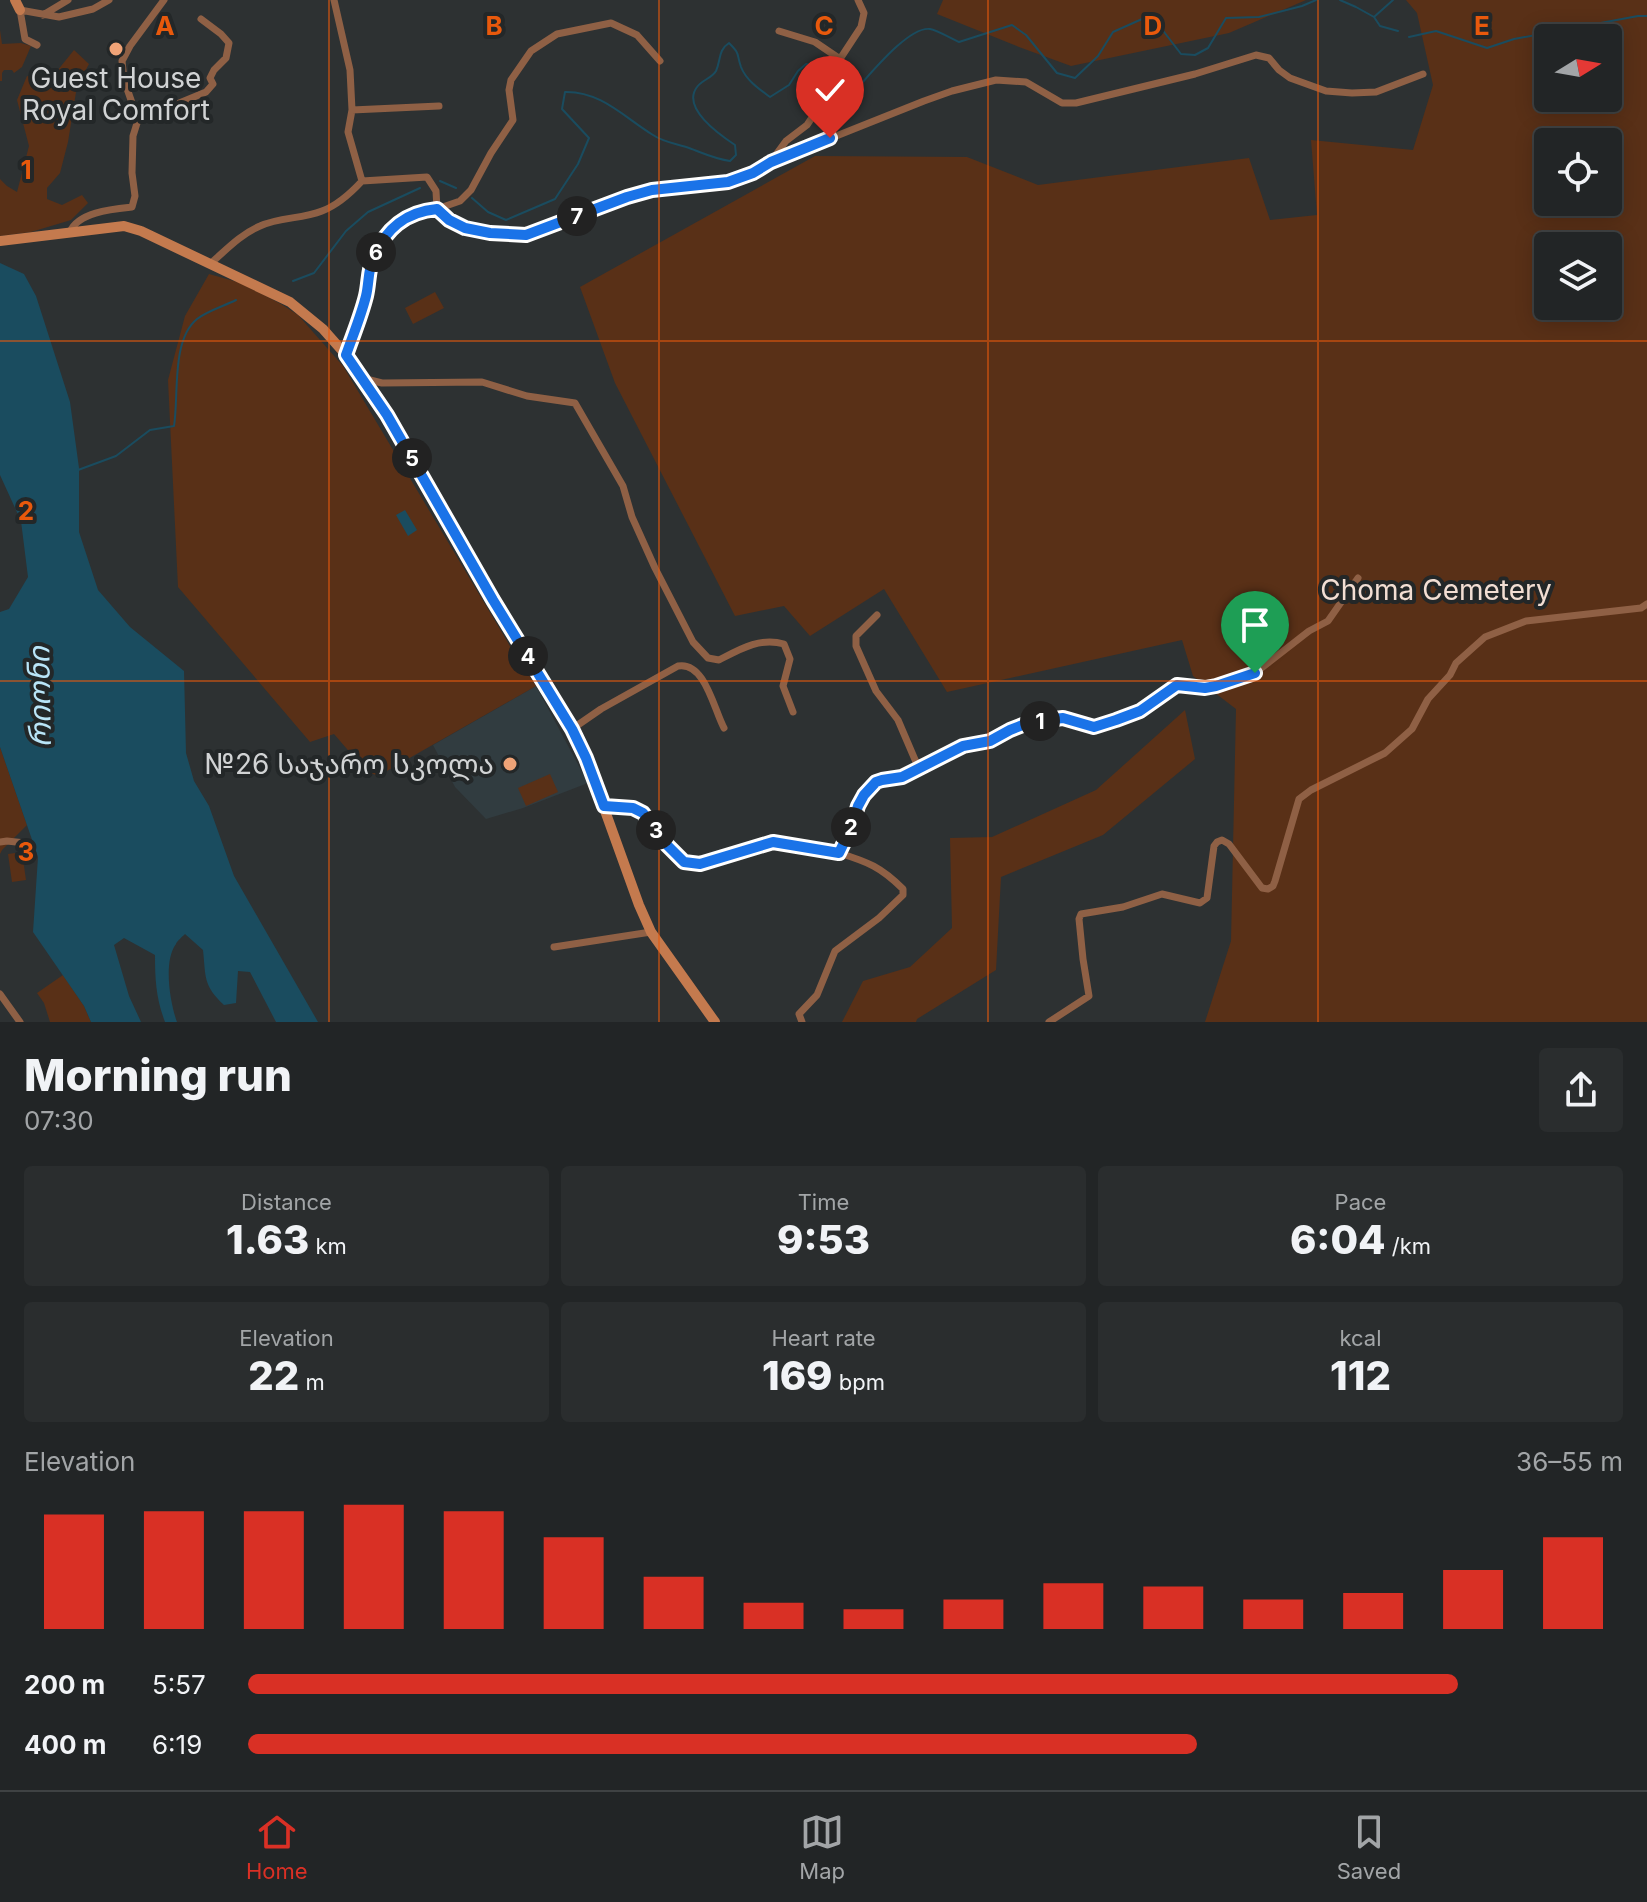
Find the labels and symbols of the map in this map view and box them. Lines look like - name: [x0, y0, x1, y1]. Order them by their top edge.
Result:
- text: A: [155, 10, 175, 41]
- text: B: [485, 10, 503, 41]
- text: C: [814, 10, 834, 41]
- text: D: [1144, 10, 1162, 41]
- text: E: [1474, 10, 1490, 41]
- north arrow: [1534, 24, 1622, 112]
- marker: Guest House Royal Comfort: [107, 40, 125, 58]
- pin: [796, 56, 864, 138]
- place label: Guest House Royal Comfort: [22, 61, 210, 127]
- text: 1: [20, 154, 32, 185]
- pin: 7: [557, 196, 597, 236]
- pin: 6: [356, 232, 396, 272]
- pin: 5: [392, 438, 432, 478]
- text: 2: [18, 495, 34, 526]
- park label: Choma Cemetery: [1320, 573, 1552, 607]
- pin: [1221, 591, 1289, 673]
- pin: 4: [508, 636, 548, 676]
- water label: რიონი: [20, 645, 58, 748]
- pin: 1: [1020, 701, 1060, 741]
- place label: №26 საჯარო სკოლა: [204, 747, 494, 781]
- marker: №26 საჯარო სკოლა: [501, 755, 519, 773]
- pin: 2: [831, 807, 871, 847]
- pin: 3: [636, 810, 676, 850]
- text: 3: [18, 836, 34, 867]

